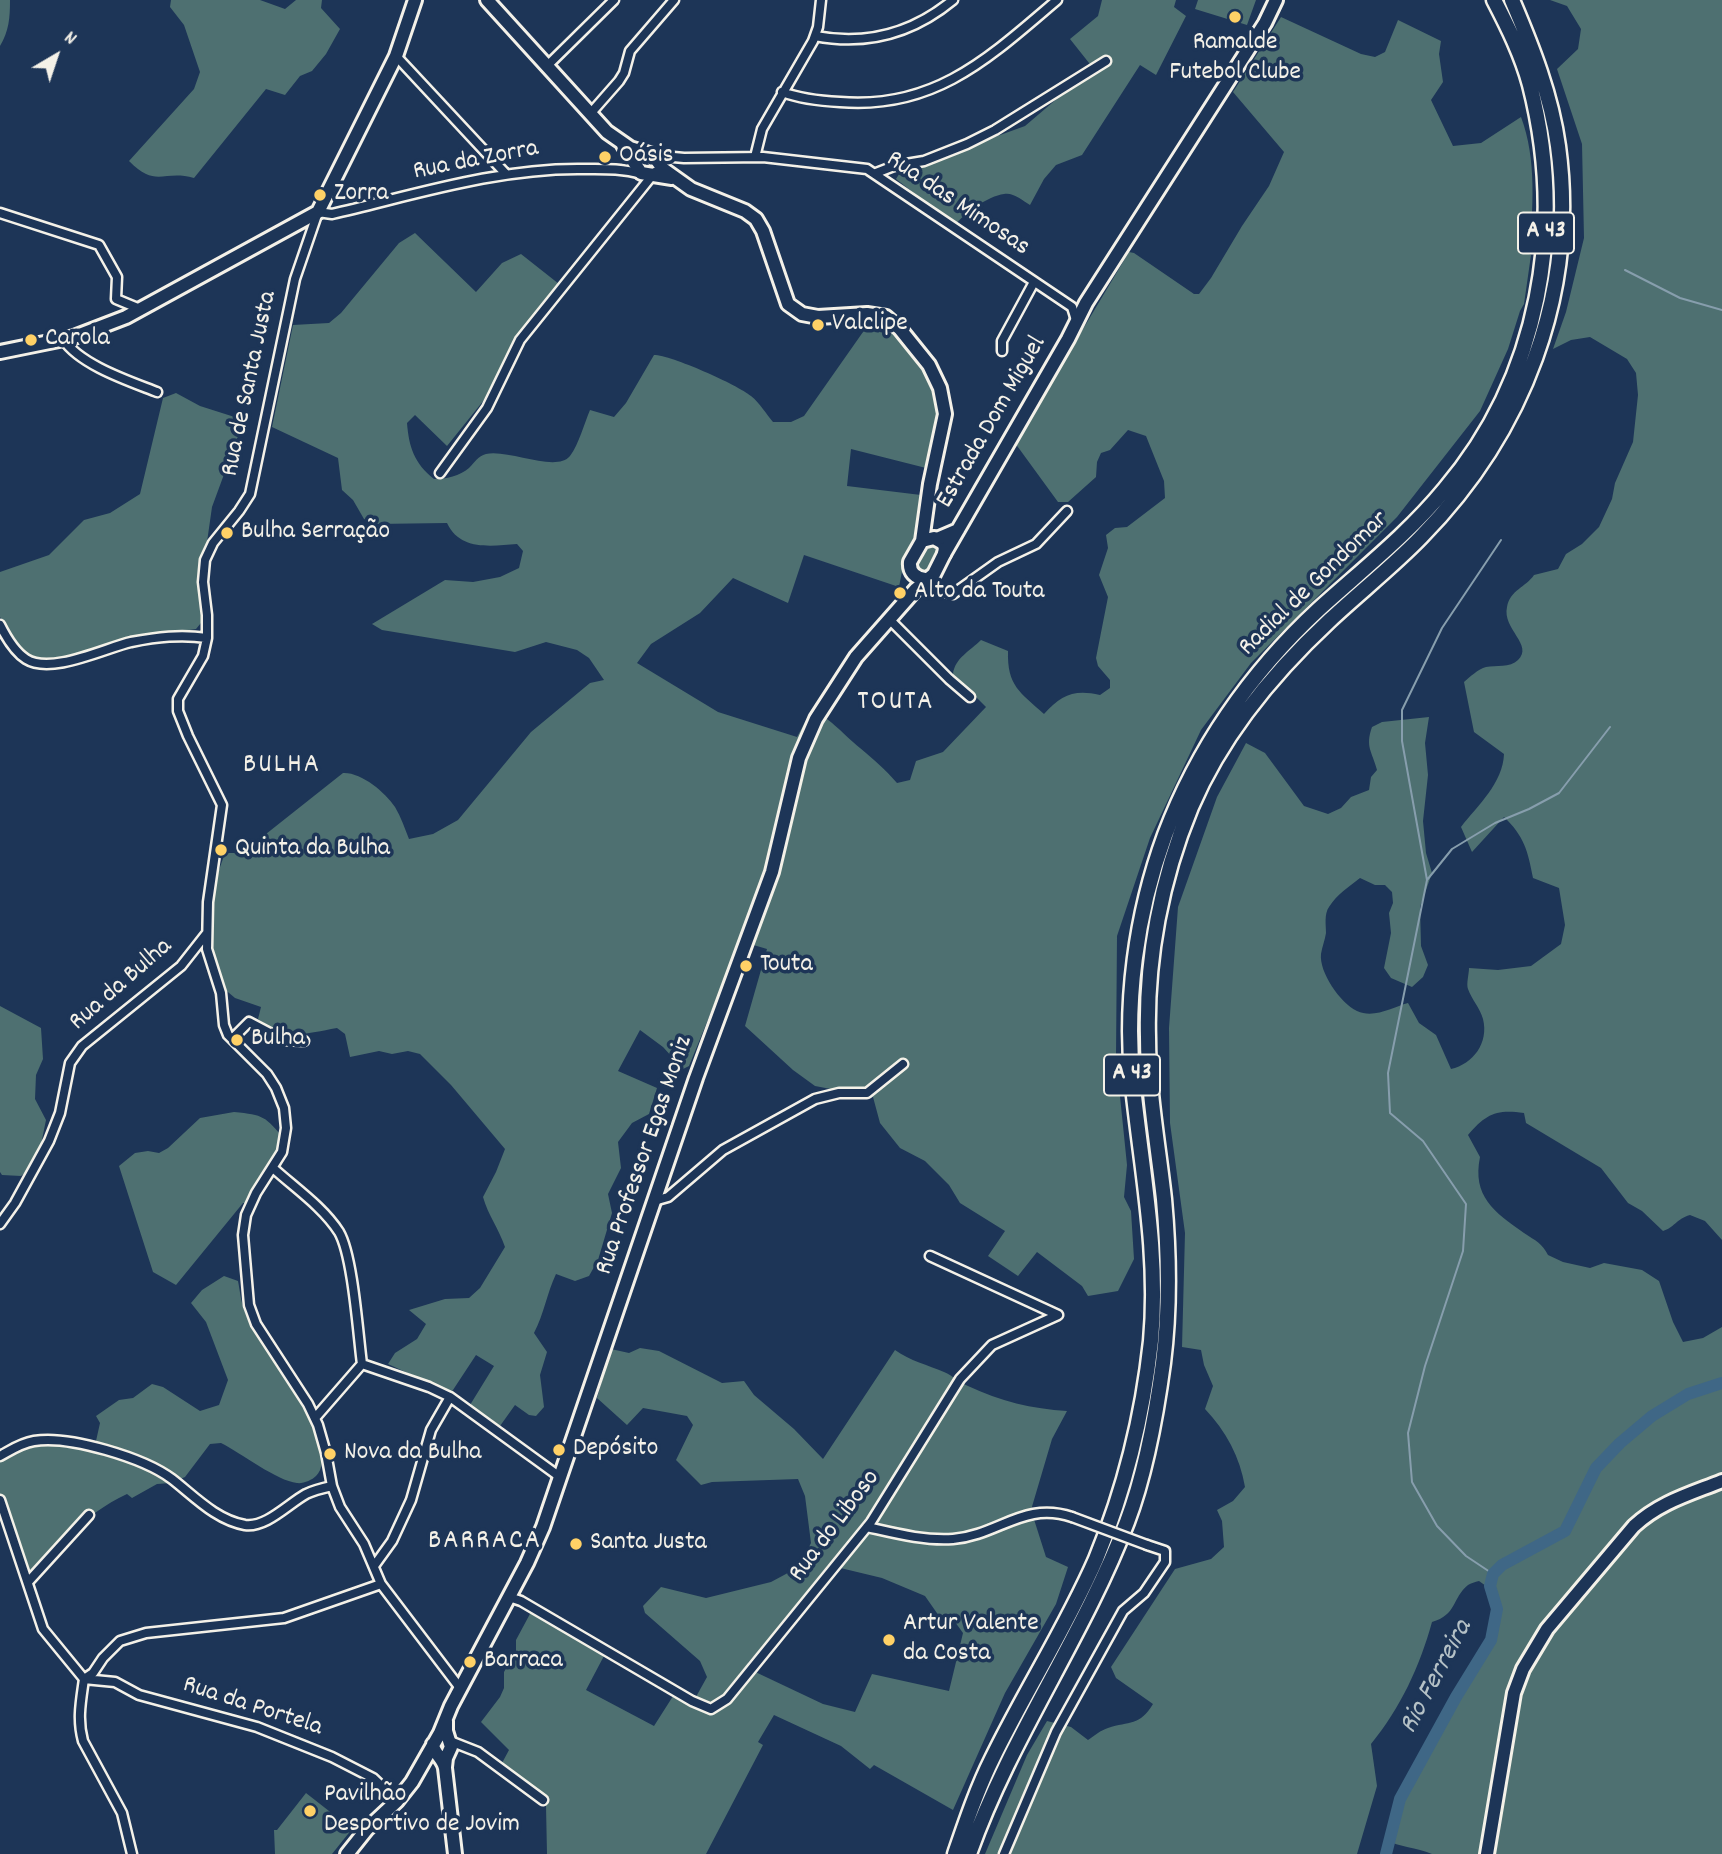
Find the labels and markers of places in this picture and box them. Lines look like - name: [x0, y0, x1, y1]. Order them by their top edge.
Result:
- marker: Ramalde Futebol Clube: [1227, 9, 1243, 25]
- place label: Ramalde Futebol Clube: [1169, 28, 1301, 90]
- place label: Oásis: [619, 141, 674, 173]
- marker: Oásis: [597, 149, 613, 165]
- place label: Zorra: [334, 179, 389, 211]
- marker: Zorra: [312, 187, 328, 203]
- place label: Valclipe: [832, 309, 908, 341]
- marker: Valclipe: [810, 317, 826, 333]
- place label: Carola: [45, 324, 110, 356]
- marker: Carola: [23, 332, 39, 348]
- place label: Bulha Serração: [241, 517, 390, 549]
- marker: Bulha Serração: [219, 525, 235, 541]
- place label: Alto da Touta: [914, 577, 1044, 609]
- marker: Alto da Touta: [892, 585, 908, 601]
- place label: Quinta da Bulha: [235, 834, 390, 866]
- marker: Quinta da Bulha: [213, 842, 229, 858]
- place label: Touta: [760, 950, 813, 982]
- marker: Touta: [738, 958, 754, 974]
- place label: Bulha: [251, 1024, 305, 1056]
- marker: Bulha: [229, 1032, 245, 1048]
- place label: Depósito: [573, 1434, 658, 1466]
- place label: Nova da Bulha: [344, 1438, 482, 1470]
- marker: Depósito: [551, 1442, 567, 1458]
- marker: Nova da Bulha: [322, 1446, 338, 1462]
- place label: Santa Justa: [590, 1528, 707, 1560]
- marker: Santa Justa: [568, 1536, 584, 1552]
- place label: Artur Valente da Costa: [903, 1609, 1039, 1670]
- marker: Artur Valente da Costa: [881, 1632, 897, 1648]
- place label: Barraca: [484, 1646, 563, 1678]
- marker: Barraca: [462, 1654, 478, 1670]
- place label: Pavilhão Desportivo de Jovim: [324, 1780, 520, 1842]
- marker: Pavilhão Desportivo de Jovim: [302, 1803, 318, 1819]

